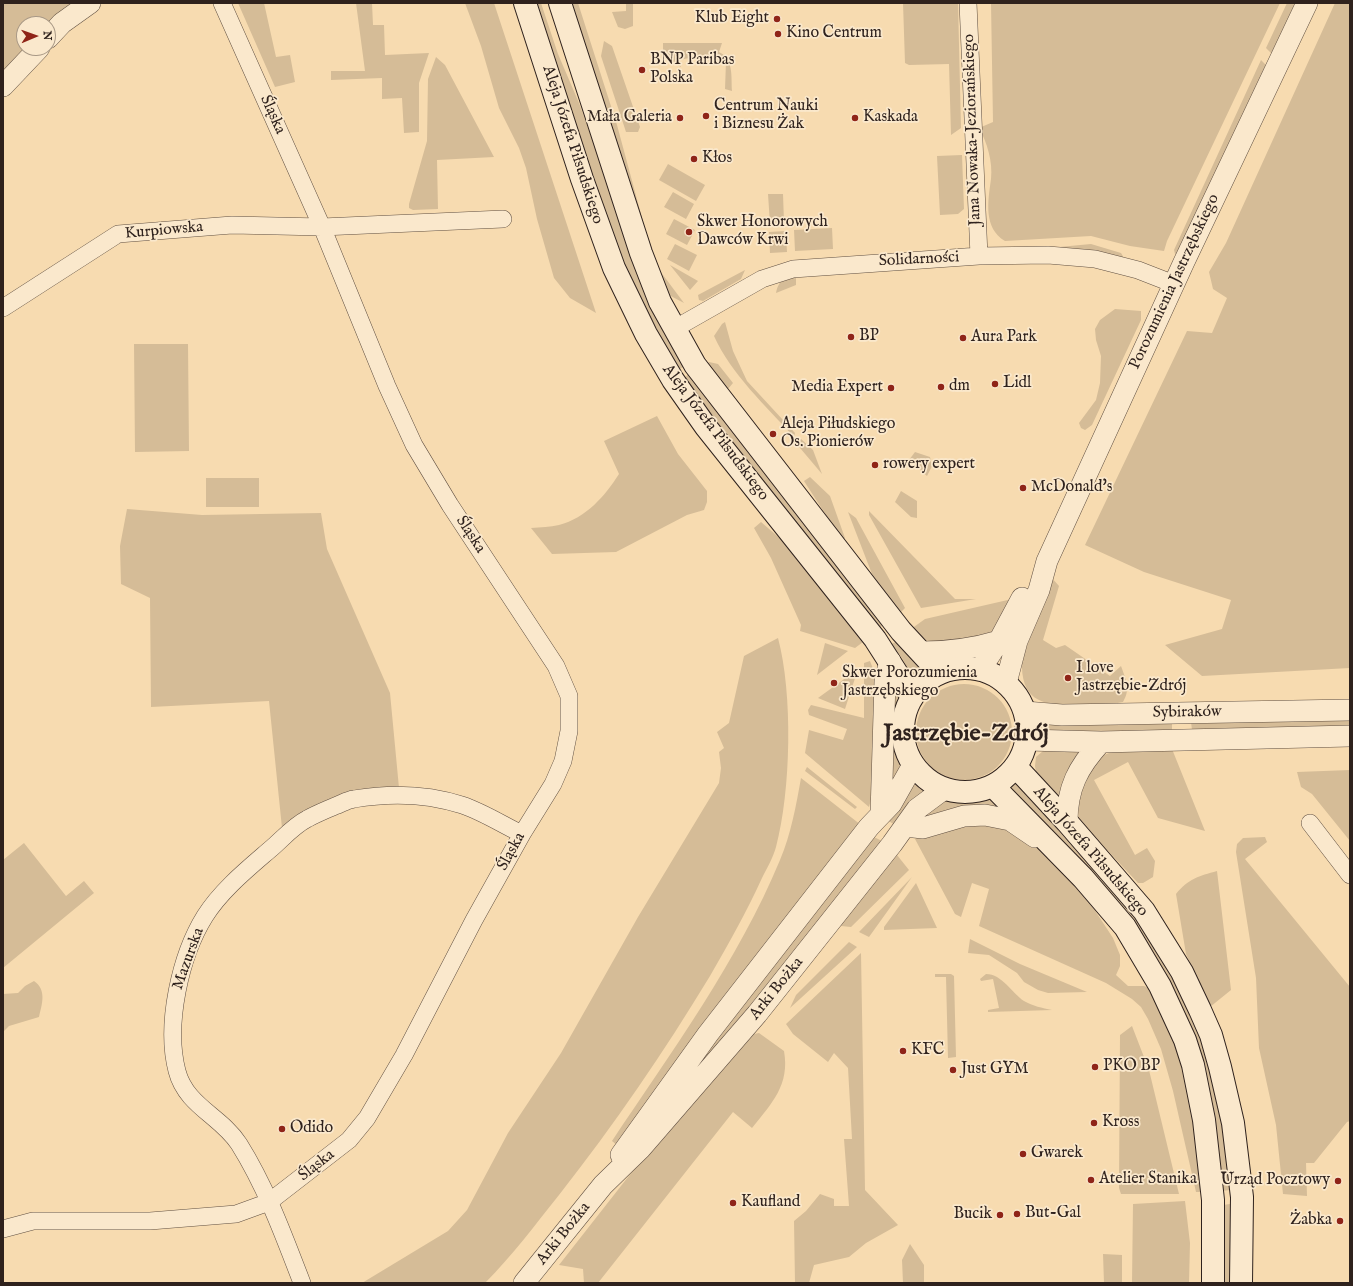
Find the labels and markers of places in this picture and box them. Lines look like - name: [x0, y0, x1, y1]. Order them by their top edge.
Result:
- place label: Klub Eight: [695, 9, 769, 29]
- marker: Klub Eight: [772, 14, 782, 24]
- place label: Kino Centrum: [786, 24, 882, 44]
- marker: Kino Centrum: [773, 29, 783, 39]
- place label: BNP Paribas Polska: [650, 51, 734, 89]
- marker: BNP Paribas Polska: [637, 65, 647, 75]
- place label: Centrum Nauki i Biznesu Żak: [714, 97, 818, 135]
- place label: Mała Galeria: [587, 108, 672, 128]
- place label: Kaskada: [863, 108, 918, 128]
- marker: Centrum Nauki i Biznesu Żak: [701, 111, 711, 121]
- marker: Mała Galeria: [675, 113, 685, 123]
- marker: Kaskada: [850, 113, 860, 123]
- place label: Kłos: [702, 149, 732, 169]
- marker: Kłos: [689, 154, 699, 164]
- place label: Skwer Honorowych Dawców Krwi: [697, 213, 828, 251]
- marker: Skwer Honorowych Dawców Krwi: [684, 227, 694, 237]
- place label: BP: [859, 327, 879, 347]
- place label: Aura Park: [971, 328, 1037, 348]
- marker: BP: [846, 332, 856, 342]
- marker: Aura Park: [958, 333, 968, 343]
- place label: Lidl: [1003, 374, 1032, 394]
- place label: dm: [949, 377, 970, 397]
- place label: Media Expert: [791, 378, 883, 398]
- marker: Lidl: [990, 379, 1000, 389]
- marker: dm: [936, 382, 946, 392]
- marker: Media Expert: [886, 383, 896, 393]
- place label: Aleja Piłudskiego Os. Pionierów: [781, 415, 895, 453]
- marker: Aleja Piłudskiego Os. Pionierów: [768, 429, 778, 439]
- place label: rowery expert: [883, 455, 975, 475]
- marker: rowery expert: [870, 460, 880, 470]
- place label: McDonald's: [1031, 478, 1112, 498]
- marker: McDonald's: [1018, 483, 1028, 493]
- place label: I love Jastrzębie-Zdrój: [1076, 659, 1186, 697]
- place label: Skwer Porozumienia Jastrzębskiego: [842, 664, 977, 702]
- marker: I love Jastrzębie-Zdrój: [1063, 673, 1073, 683]
- marker: Skwer Porozumienia Jastrzębskiego: [829, 678, 839, 688]
- place label: KFC: [911, 1041, 944, 1061]
- marker: KFC: [898, 1046, 908, 1056]
- place label: PKO BP: [1103, 1057, 1160, 1077]
- place label: Just GYM: [961, 1060, 1029, 1080]
- marker: PKO BP: [1090, 1062, 1100, 1072]
- marker: Just GYM: [948, 1065, 958, 1075]
- place label: Kross: [1102, 1113, 1139, 1133]
- marker: Kross: [1089, 1118, 1099, 1128]
- place label: Odido: [290, 1119, 333, 1139]
- marker: Odido: [277, 1124, 287, 1134]
- place label: Gwarek: [1031, 1144, 1083, 1164]
- marker: Gwarek: [1018, 1149, 1028, 1159]
- place label: Atelier Stanika: [1099, 1170, 1197, 1190]
- place label: Urząd Pocztowy: [1221, 1171, 1330, 1191]
- marker: Atelier Stanika: [1086, 1175, 1096, 1185]
- marker: Urząd Pocztowy: [1333, 1176, 1343, 1186]
- place label: Kaufland: [741, 1193, 800, 1213]
- marker: Kaufland: [728, 1198, 738, 1208]
- place label: But-Gal: [1025, 1204, 1081, 1224]
- place label: Bucik: [953, 1205, 992, 1225]
- marker: But-Gal: [1012, 1209, 1022, 1219]
- marker: Bucik: [995, 1210, 1005, 1220]
- place label: Żabka: [1290, 1211, 1332, 1231]
- marker: Żabka: [1335, 1216, 1345, 1226]

